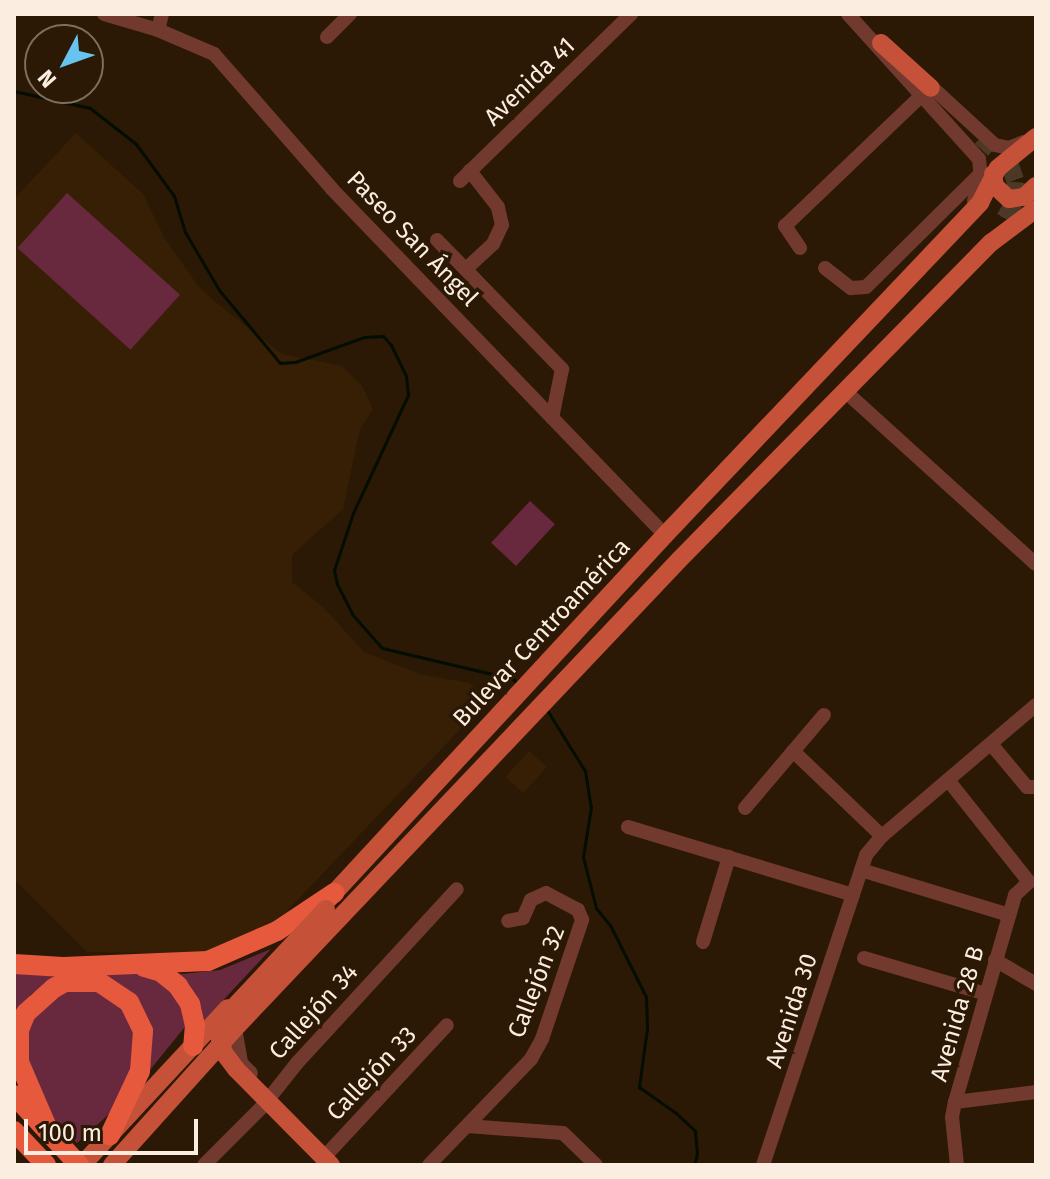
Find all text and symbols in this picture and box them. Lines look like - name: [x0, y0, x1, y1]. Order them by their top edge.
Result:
- north arrow: [24, 24, 104, 104]
- street label: Avenida 41: [479, 32, 581, 132]
- text: N: [32, 64, 62, 93]
- street label: Paseo San Ángel: [340, 165, 484, 313]
- street label: Bulevar Centroamérica: [447, 533, 637, 733]
- street label: Callejón 32: [502, 922, 572, 1042]
- street label: Avenida 28 B: [925, 943, 991, 1085]
- street label: Avenida 30: [760, 950, 824, 1072]
- street label: Callejón 34: [264, 958, 364, 1066]
- street label: Callejón 33: [321, 1021, 423, 1127]
- scale bar: [28, 1103, 202, 1153]
- text: 100 m: [38, 1119, 102, 1147]

